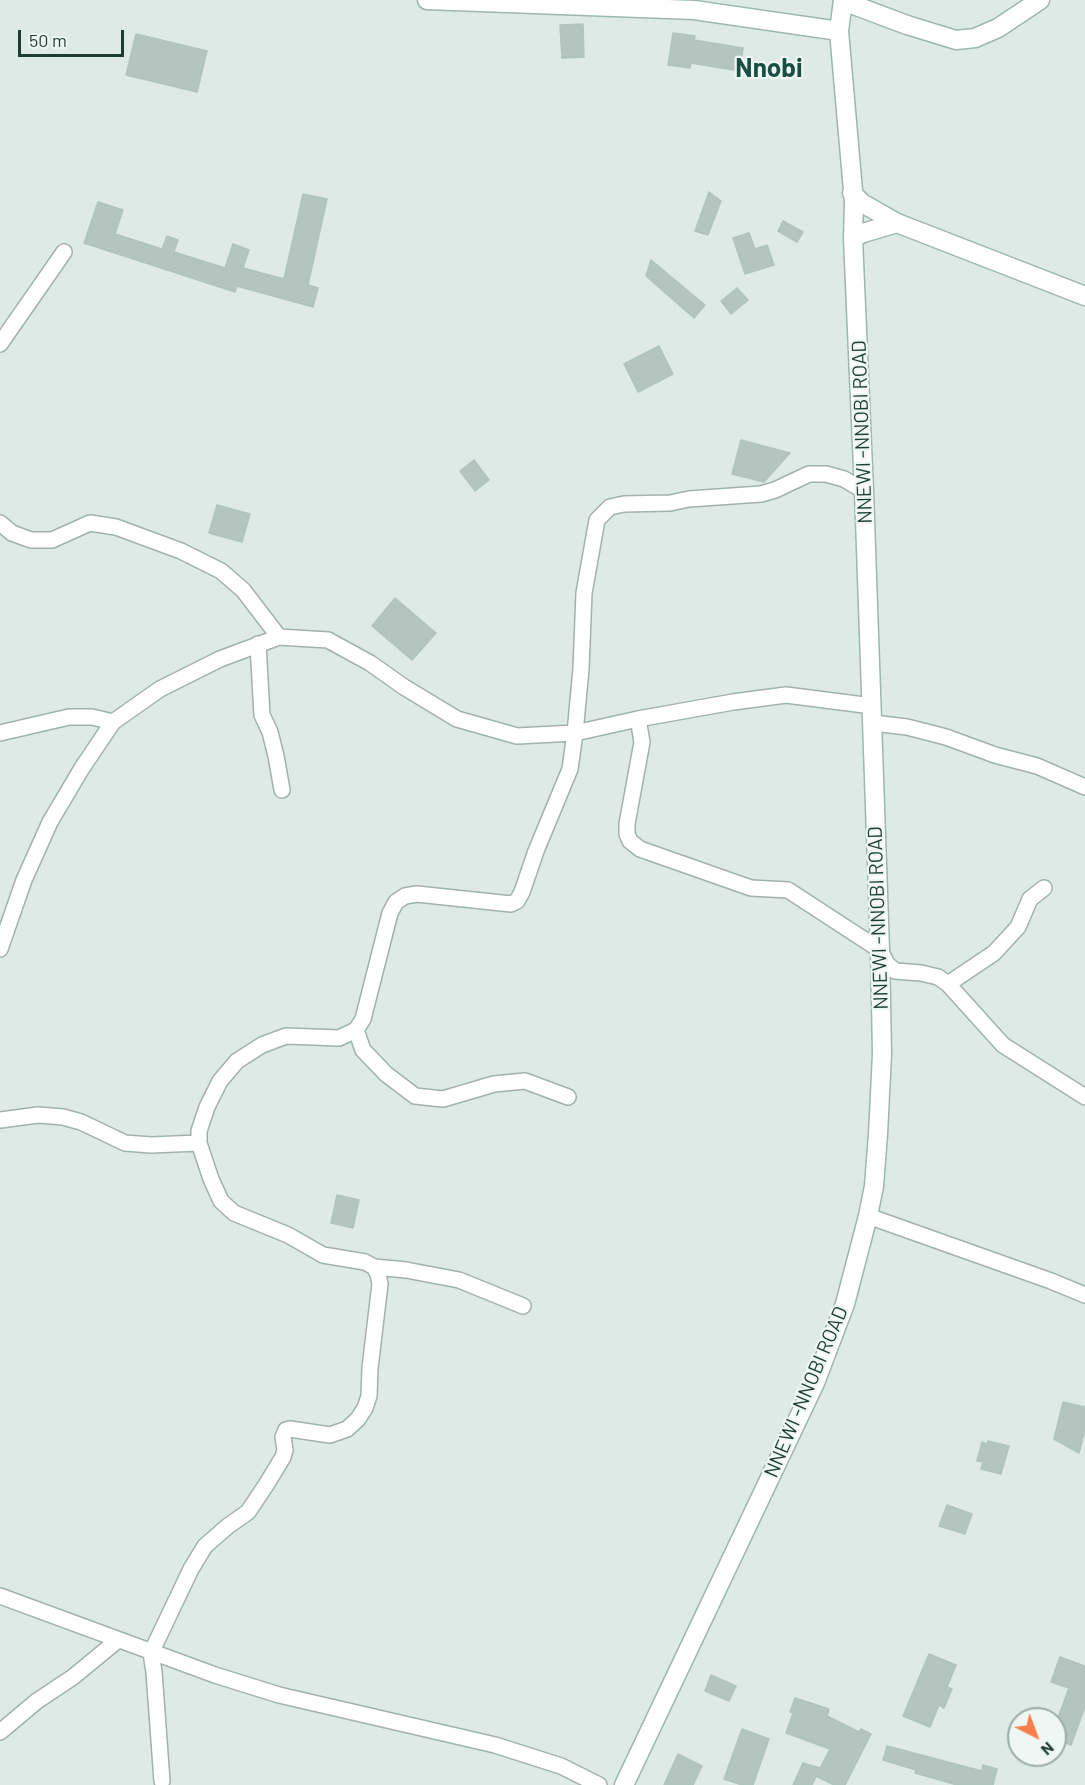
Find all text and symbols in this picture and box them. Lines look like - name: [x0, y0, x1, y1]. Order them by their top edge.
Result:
- scale bar: [21, 18, 128, 56]
- text: 50 m: [29, 29, 67, 51]
- district label: Nnobi: [735, 52, 803, 84]
- street label: NNEWI -NNOBI ROAD: [847, 340, 877, 524]
- street label: NNEWI -NNOBI ROAD: [863, 826, 893, 1010]
- street label: NNEWI -NNOBI ROAD: [759, 1303, 853, 1481]
- north arrow: [1007, 1707, 1067, 1767]
- text: N: [1038, 1739, 1058, 1760]

